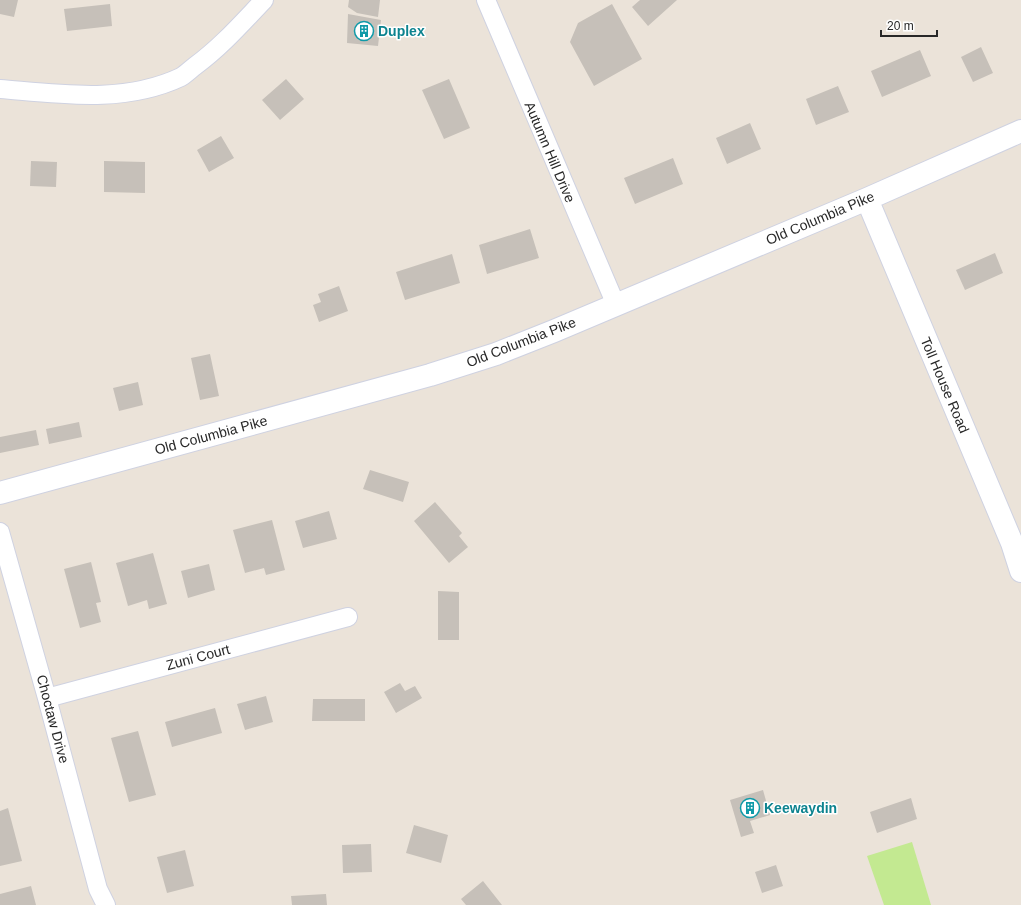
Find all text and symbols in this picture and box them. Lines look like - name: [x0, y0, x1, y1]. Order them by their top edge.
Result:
- scale bar: [881, 12, 937, 38]
- text: 20 m: [887, 19, 914, 33]
- building icon: Duplex: [353, 20, 375, 42]
- place label: Duplex: [378, 23, 425, 39]
- street label: Autumn Hill Drive: [522, 99, 579, 205]
- street label: Old Columbia Pike: [764, 188, 877, 248]
- street label: Old Columbia Pike: [464, 314, 578, 370]
- street label: Toll House Road: [918, 335, 972, 435]
- street label: Old Columbia Pike: [153, 412, 269, 458]
- street label: Zuni Court: [164, 641, 232, 673]
- street label: Choctaw Drive: [33, 673, 73, 765]
- building icon: Keewaydin: [739, 797, 761, 819]
- place label: Keewaydin: [764, 800, 837, 816]

